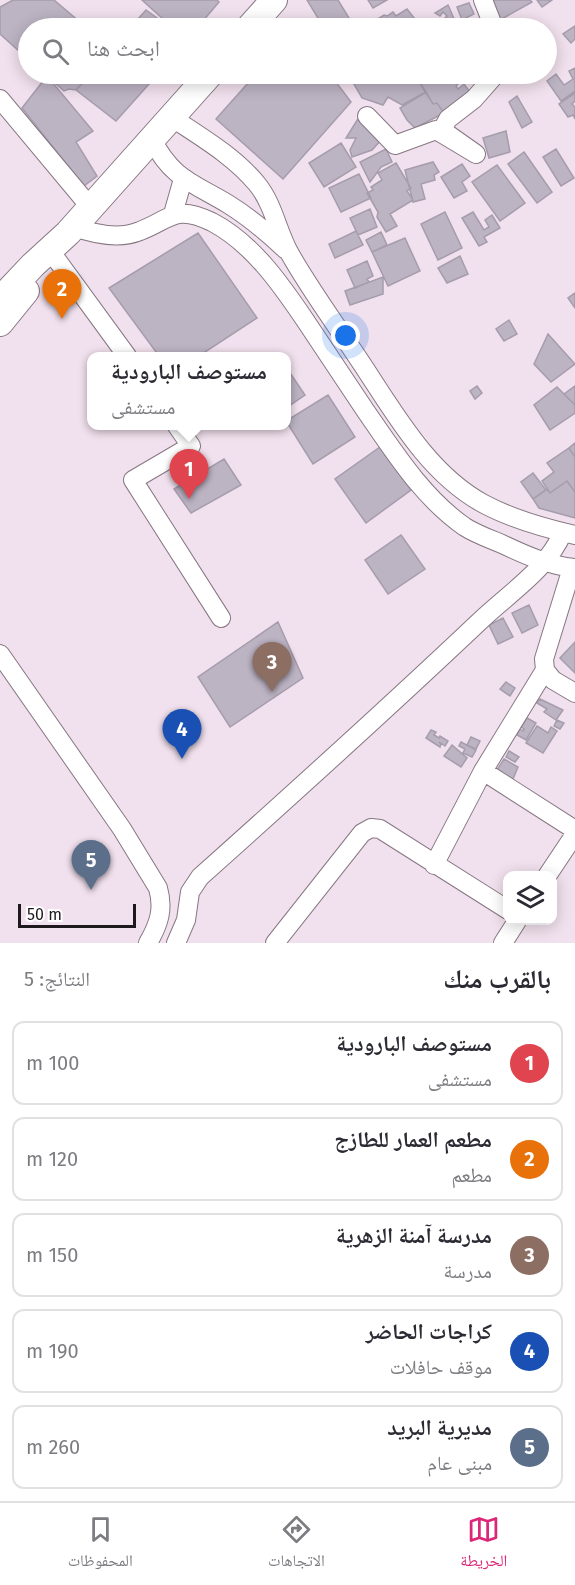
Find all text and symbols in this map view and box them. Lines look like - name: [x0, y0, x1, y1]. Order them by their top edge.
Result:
- search box: [18, 18, 557, 84]
- icon: search: [39, 35, 72, 68]
- text: ابحث هنا: [87, 35, 160, 62]
- pin: 2: [42, 270, 82, 319]
- your location: [331, 321, 360, 350]
- popup: [87, 352, 291, 430]
- text: مستوصف البارودية: [111, 358, 267, 385]
- text: مستشفى: [111, 395, 175, 419]
- pin: 1: [170, 450, 208, 499]
- pin: 3: [252, 642, 292, 692]
- pin: 4: [162, 710, 201, 759]
- pin: 5: [72, 840, 110, 890]
- map controls: [503, 871, 557, 925]
- button: layers: [503, 871, 557, 925]
- scale bar: [18, 901, 136, 929]
- text: 50 m: [27, 905, 62, 924]
- text: بالقرب منك: [443, 964, 551, 995]
- text: النتائج: 5: [24, 967, 90, 991]
- text: مستوصف البارودية: [336, 1030, 492, 1057]
- text: 100 m: [26, 1051, 79, 1075]
- text: 1: [525, 1051, 534, 1075]
- text: مستشفى: [428, 1067, 492, 1091]
- text: مطعم العمار للطازج: [334, 1126, 492, 1153]
- text: 120 m: [26, 1147, 78, 1171]
- text: 2: [524, 1147, 535, 1171]
- text: مطعم: [451, 1163, 492, 1187]
- text: مدرسة آمنة الزهرية: [336, 1222, 492, 1249]
- text: 150 m: [26, 1243, 78, 1267]
- text: 3: [524, 1243, 535, 1267]
- text: مدرسة: [443, 1259, 492, 1283]
- text: كراجات الحاضر: [366, 1318, 492, 1345]
- text: 190 m: [26, 1339, 79, 1363]
- text: 4: [524, 1339, 535, 1363]
- text: موقف حافلات: [390, 1355, 492, 1379]
- text: مديرية البريد: [387, 1414, 492, 1441]
- text: 260 m: [26, 1435, 80, 1459]
- text: 5: [524, 1435, 535, 1459]
- text: مبنى عام: [427, 1451, 492, 1475]
- tab: المحفوظات: [68, 1513, 133, 1576]
- tab: الاتجاهات: [268, 1513, 325, 1576]
- tab: الخريطة: [460, 1513, 507, 1576]

